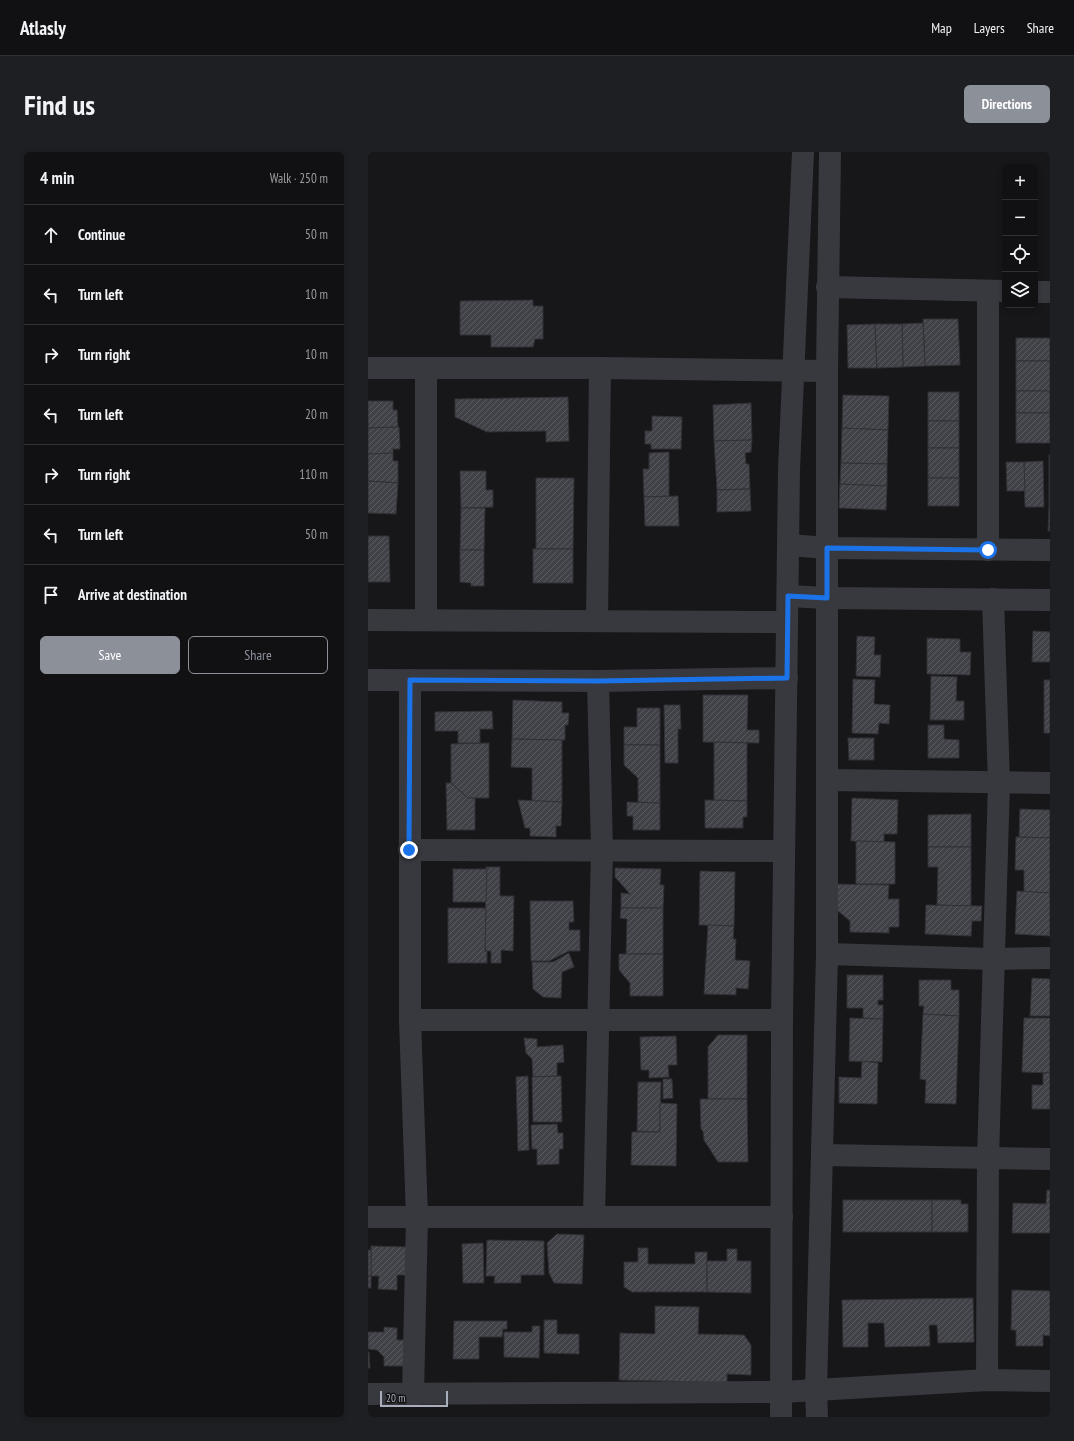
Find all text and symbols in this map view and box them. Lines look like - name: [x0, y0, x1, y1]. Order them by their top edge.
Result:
- text: Atlasly: [20, 16, 66, 40]
- text: Map: [931, 19, 952, 37]
- text: Layers: [974, 19, 1005, 37]
- text: Share: [1027, 19, 1054, 37]
- button: Directions: [964, 85, 1050, 123]
- text: Find us: [24, 86, 95, 123]
- map controls: [1002, 164, 1038, 308]
- button: +: [1002, 164, 1038, 200]
- text: 4 min: [40, 167, 74, 189]
- text: Walk · 250 m: [270, 170, 328, 187]
- button: −: [1002, 200, 1038, 236]
- icon: ahead: [40, 224, 62, 246]
- text: Continue: [78, 225, 125, 244]
- text: 50 m: [305, 226, 328, 243]
- button: locate: [1002, 236, 1038, 272]
- button: layers: [1002, 272, 1038, 308]
- icon: left: [40, 284, 62, 306]
- text: Turn left: [78, 285, 123, 304]
- text: 10 m: [305, 286, 328, 303]
- icon: right: [40, 344, 62, 366]
- text: Turn right: [78, 345, 130, 364]
- text: 10 m: [305, 346, 328, 363]
- icon: left: [40, 404, 62, 426]
- text: Turn left: [78, 405, 123, 424]
- text: 20 m: [305, 406, 328, 423]
- icon: right: [40, 464, 62, 486]
- text: Turn right: [78, 465, 130, 484]
- text: 110 m: [299, 466, 328, 483]
- icon: left: [40, 524, 62, 546]
- text: Turn left: [78, 525, 123, 544]
- text: 50 m: [305, 526, 328, 543]
- route start: [979, 541, 997, 559]
- icon: arrive: [40, 584, 62, 606]
- text: Arrive at destination: [78, 585, 187, 604]
- button: Save: [40, 636, 180, 674]
- button: Share: [188, 636, 328, 674]
- route end: [400, 841, 418, 859]
- scale bar: [380, 1389, 448, 1408]
- text: 20 m: [386, 1391, 405, 1405]

